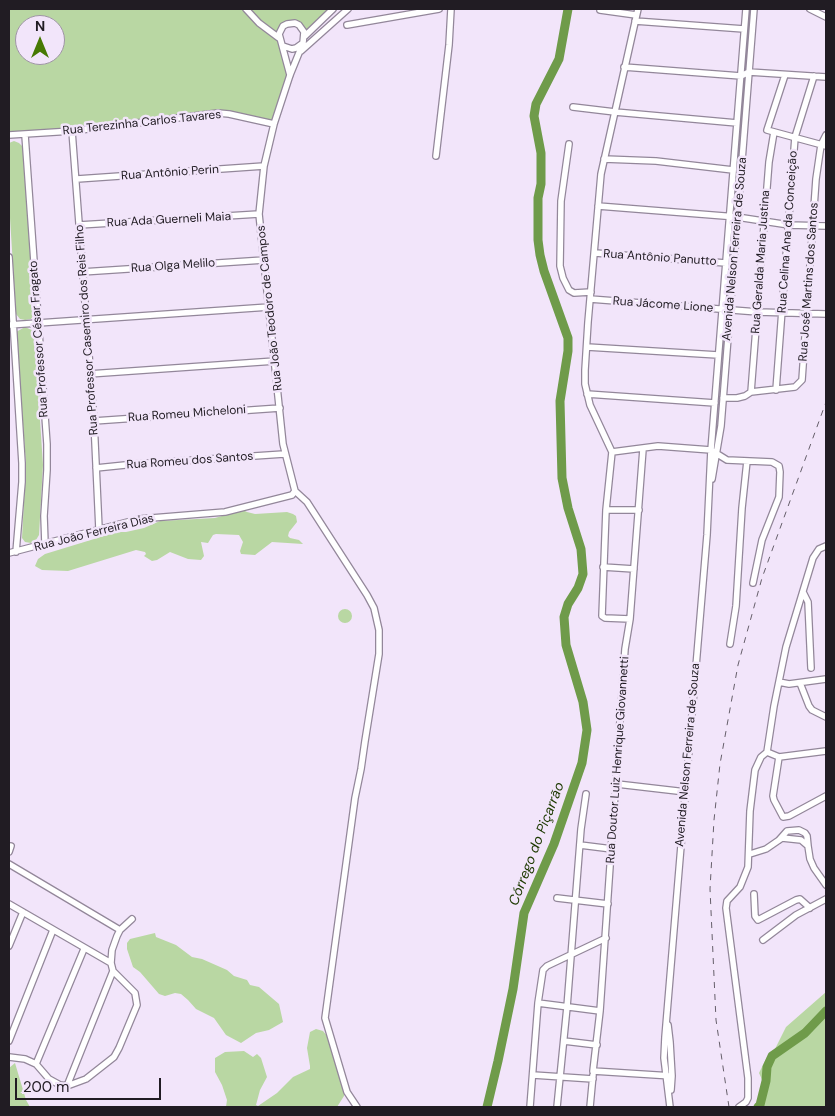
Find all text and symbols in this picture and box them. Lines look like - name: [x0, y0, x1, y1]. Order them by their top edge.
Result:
- north arrow: [15, 15, 65, 65]
- text: N: [35, 17, 45, 35]
- street label: Rua Terezinha Carlos Tavares: [62, 108, 222, 138]
- street label: Rua Celina Ana da Conceição: [775, 150, 801, 314]
- street label: Avenida Nelson Ferreira de Souza: [720, 157, 750, 341]
- street label: Rua Antônio Perin: [121, 162, 219, 184]
- street label: Rua Geralda Maria Justina: [749, 190, 773, 334]
- street label: Rua José Martins dos Santos: [796, 202, 822, 362]
- street label: Rua Ada Guerneli Maia: [107, 210, 231, 230]
- street label: Rua Professor Casemiro dos Reis Filho: [72, 224, 102, 436]
- street label: Rua João Teodoro de Campos: [254, 224, 286, 392]
- street label: Rua Antônio Panutto: [603, 247, 717, 269]
- street label: Rua Olga Melilo: [130, 256, 216, 276]
- street label: Rua Professor César Fragato: [26, 260, 52, 418]
- street label: Rua Jácome Lione: [612, 294, 714, 316]
- street label: Rua Romeu Micheloni: [127, 403, 247, 425]
- street label: Rua Romeu dos Santos: [126, 449, 254, 473]
- street label: Rua João Ferreira Dias: [33, 511, 155, 555]
- street label: Rua Doutor Luiz Henrique Giovannetti: [604, 656, 632, 864]
- street label: Avenida Nelson Ferreira de Souza: [673, 663, 703, 847]
- water label: Córrego do Piçarrão: [506, 780, 568, 908]
- scale bar: [18, 1068, 164, 1100]
- text: 200 m: [23, 1077, 69, 1097]

